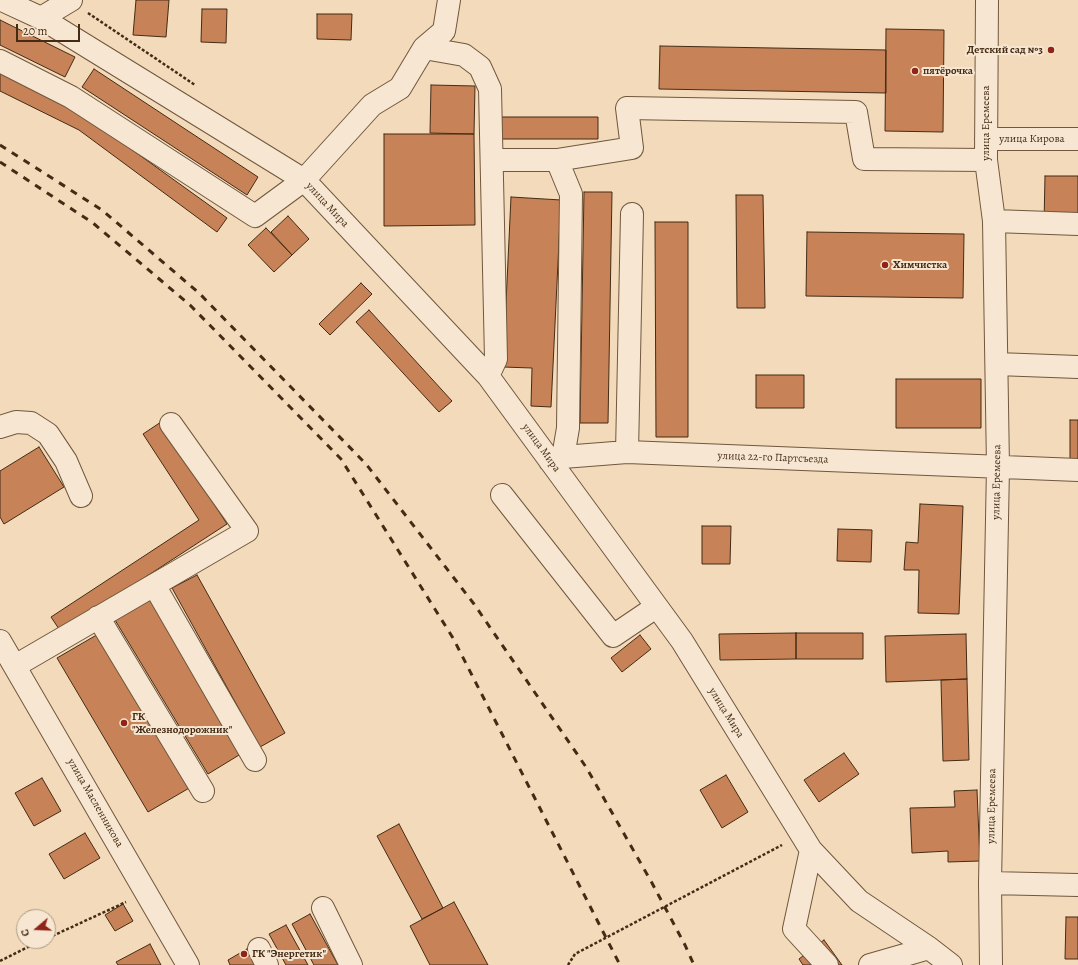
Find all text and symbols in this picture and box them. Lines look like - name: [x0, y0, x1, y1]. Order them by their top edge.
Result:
- scale bar: [18, 16, 82, 42]
- text: 20 m: [23, 23, 47, 39]
- place label: Детский сад №3: [967, 43, 1043, 57]
- marker: Детский сад №3: [1046, 45, 1056, 55]
- place label: пятёрочка: [923, 64, 973, 78]
- marker: пятёрочка: [910, 66, 920, 76]
- street label: улица Еремеева: [979, 85, 993, 161]
- street label: улица Кирова: [999, 132, 1065, 146]
- street label: улица Мира: [303, 180, 351, 230]
- place label: Химчистка: [893, 258, 947, 272]
- marker: Химчистка: [880, 260, 890, 270]
- street label: улица Мира: [519, 421, 563, 475]
- street label: улица Еремеева: [990, 444, 1004, 520]
- street label: улица 22-го Партсъезда: [717, 449, 829, 467]
- street label: улица Мира: [705, 685, 747, 741]
- place label: ГК "Железнодорожник": [132, 710, 232, 736]
- marker: ГК "Железнодорожник": [119, 718, 129, 728]
- street label: улица Масленникова: [64, 756, 126, 850]
- street label: улица Еремеева: [985, 768, 999, 844]
- north arrow: [16, 909, 56, 949]
- text: С: [17, 927, 33, 938]
- place label: ГК "Энергетик": [252, 947, 326, 961]
- marker: ГК "Энергетик": [239, 949, 249, 959]

